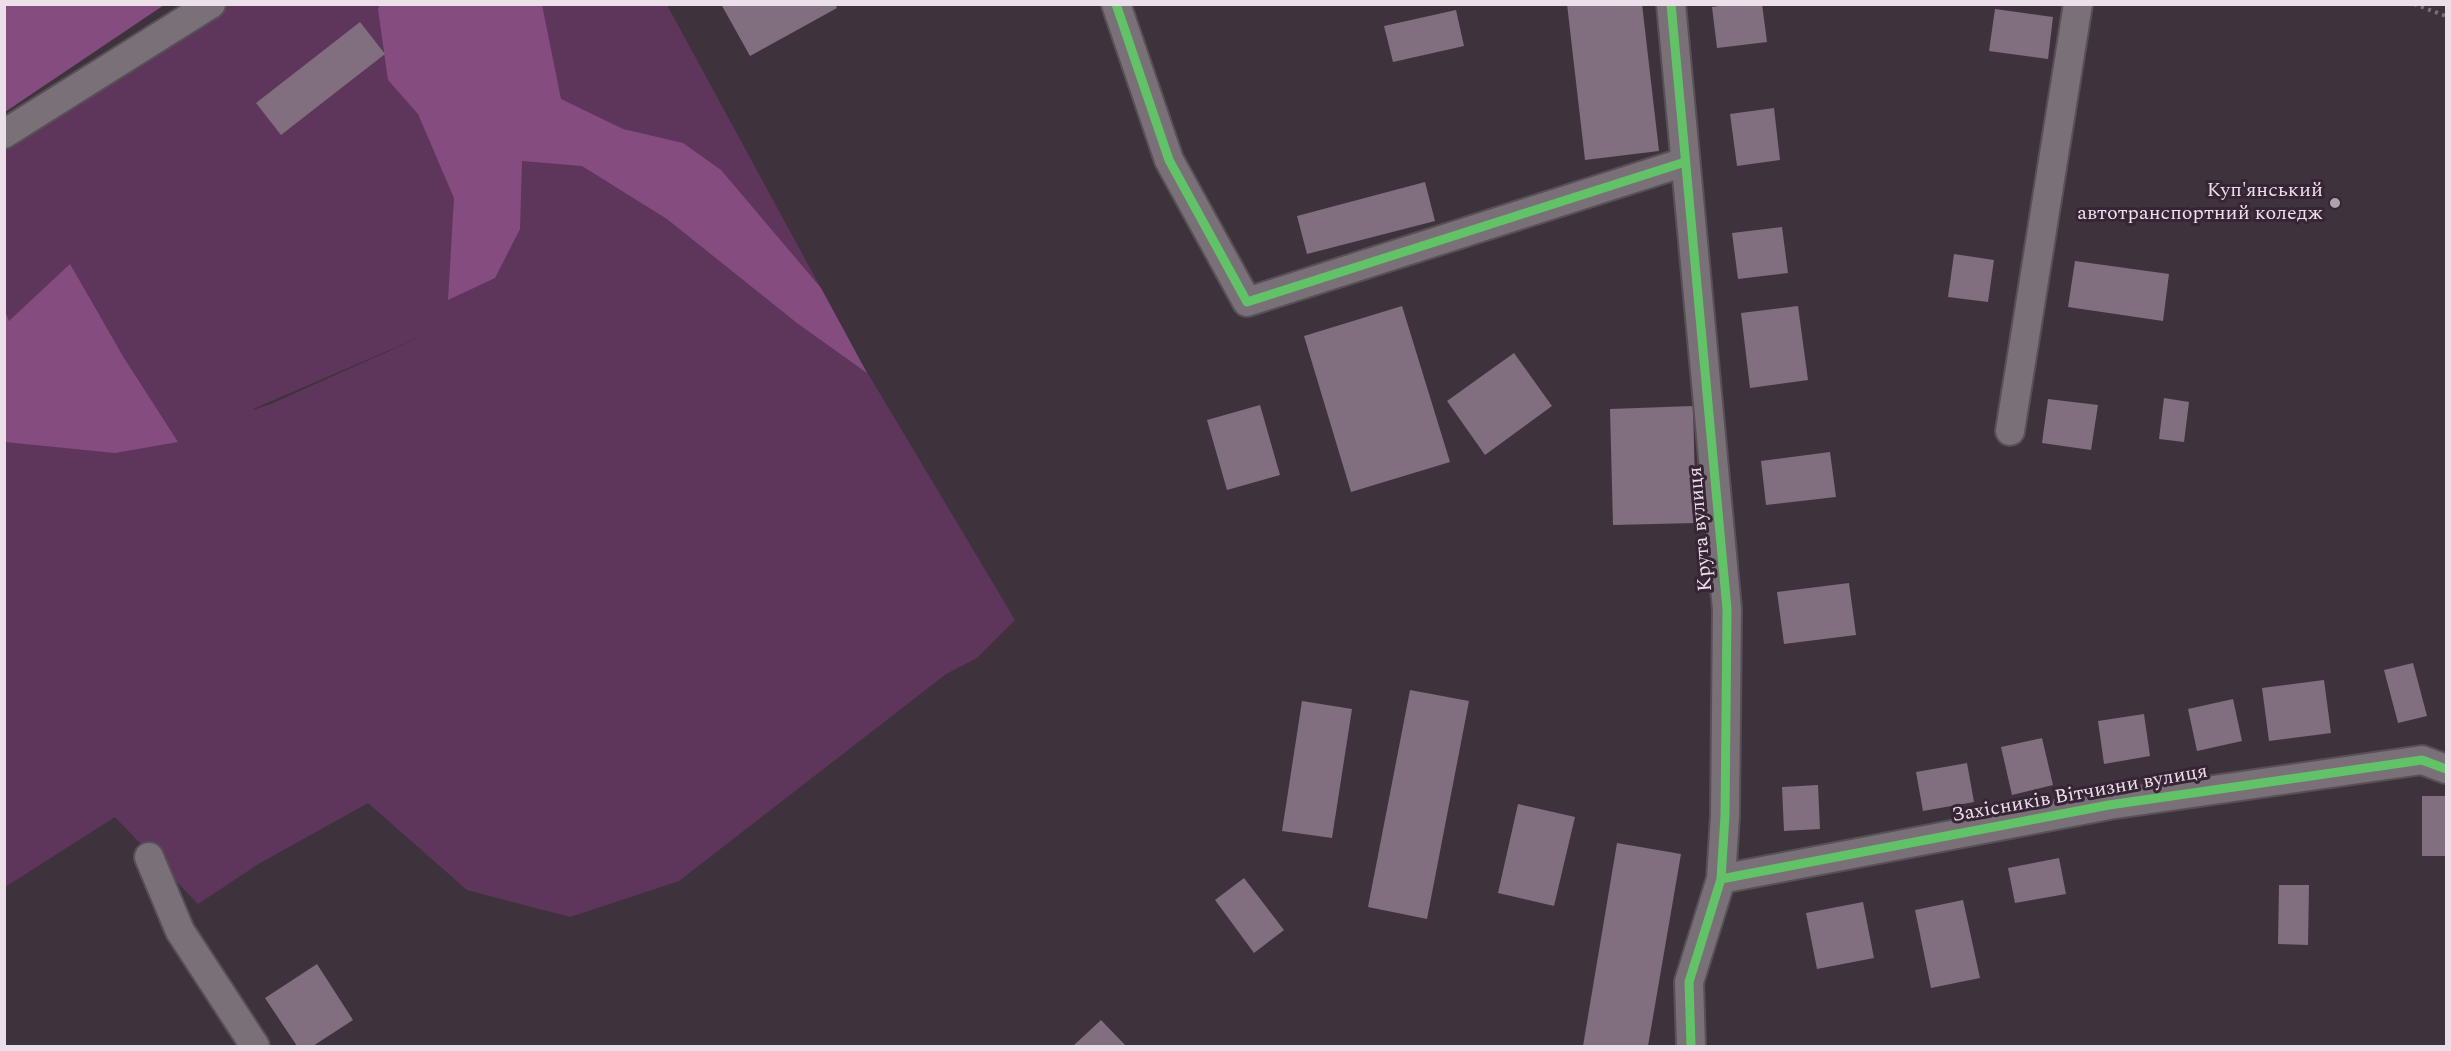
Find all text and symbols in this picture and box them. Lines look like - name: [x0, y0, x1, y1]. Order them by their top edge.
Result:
- place label: Куп'янський автотранспортний коледж: [2077, 180, 2323, 227]
- marker: Куп'янський автотранспортний коледж: [2328, 196, 2342, 210]
- street label: Крута вулиця: [1685, 466, 1719, 592]
- street label: Захісників Вітчизни вулиця: [1950, 761, 2210, 829]

